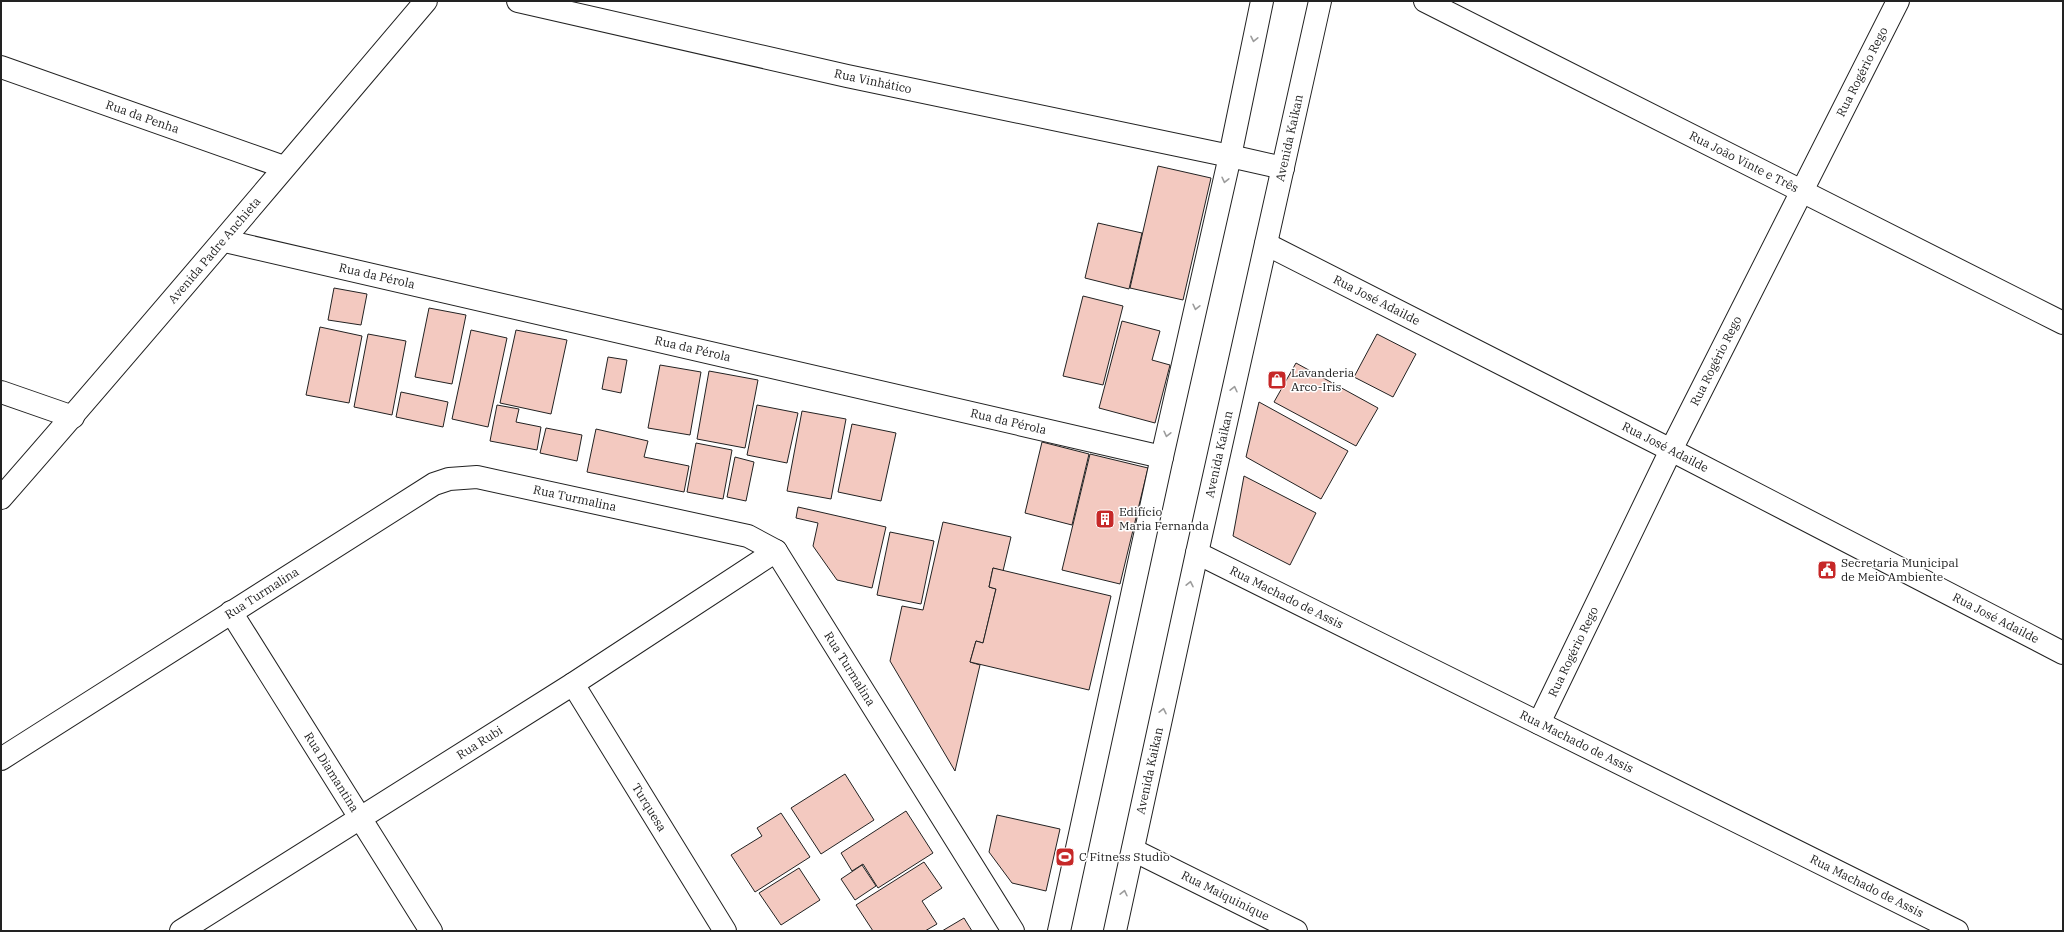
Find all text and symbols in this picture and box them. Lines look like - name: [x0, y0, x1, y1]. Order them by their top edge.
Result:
- street label: Rua Rogério Rego: [1833, 24, 1891, 119]
- one-way arrow: [1251, 36, 1259, 42]
- street label: Rua Vinhático: [833, 65, 913, 96]
- street label: Avenida Kaikan: [1272, 93, 1306, 183]
- street label: Rua da Penha: [104, 97, 182, 137]
- street label: Rua João Vinte e Três: [1687, 128, 1801, 195]
- one-way arrow: [1221, 177, 1229, 183]
- street label: Avenida Padre Anchieta: [165, 193, 264, 306]
- street label: Rua da Pérola: [338, 260, 417, 292]
- street label: Rua José Adailde: [1331, 271, 1423, 328]
- one-way arrow: [1192, 304, 1200, 310]
- street label: Rua Rogério Rego: [1687, 313, 1745, 408]
- street label: Rua da Pérola: [653, 332, 733, 364]
- place label: Lavanderia Arco-Iris: [1291, 365, 1355, 394]
- shop icon: Lavanderia Arco-Iris: [1266, 369, 1288, 391]
- one-way arrow: [1229, 386, 1237, 392]
- street label: Rua da Pérola: [969, 405, 1048, 437]
- street label: Avenida Kaikan: [1202, 409, 1236, 499]
- street label: Rua José Adailde: [1620, 418, 1711, 475]
- one-way arrow: [1164, 430, 1172, 437]
- street label: Rua Turmalina: [532, 481, 618, 514]
- place label: Edifício Maria Fernanda: [1119, 504, 1209, 533]
- building icon: Edifício Maria Fernanda: [1094, 508, 1116, 530]
- place label: Secretaria Municipal de Meio Ambiente: [1841, 555, 1959, 584]
- public building icon: Secretaria Municipal de Meio Ambiente: [1816, 559, 1838, 581]
- street label: Rua Machado de Assis: [1227, 563, 1346, 632]
- street label: Rua Turmalina: [222, 564, 302, 622]
- one-way arrow: [1185, 581, 1193, 587]
- street label: Rua José Adailde: [1950, 589, 2042, 646]
- street label: Rua Rogério Rego: [1545, 604, 1601, 699]
- street label: Rua Turmalina: [821, 629, 879, 709]
- street label: Rua Machado de Assis: [1518, 707, 1636, 776]
- one-way arrow: [1158, 708, 1166, 714]
- street label: Rua Rubi: [454, 722, 505, 762]
- street label: Avenida Kaikan: [1133, 725, 1166, 816]
- street label: Rua Diamantina: [301, 729, 363, 815]
- street label: Turquesa: [629, 780, 670, 834]
- sports icon: C Fitness Studio: [1054, 846, 1076, 868]
- place label: C Fitness Studio: [1079, 849, 1170, 864]
- street label: Rua Machado de Assis: [1808, 851, 1926, 920]
- street label: Rua Maiquinique: [1179, 867, 1272, 924]
- one-way arrow: [1119, 890, 1127, 896]

